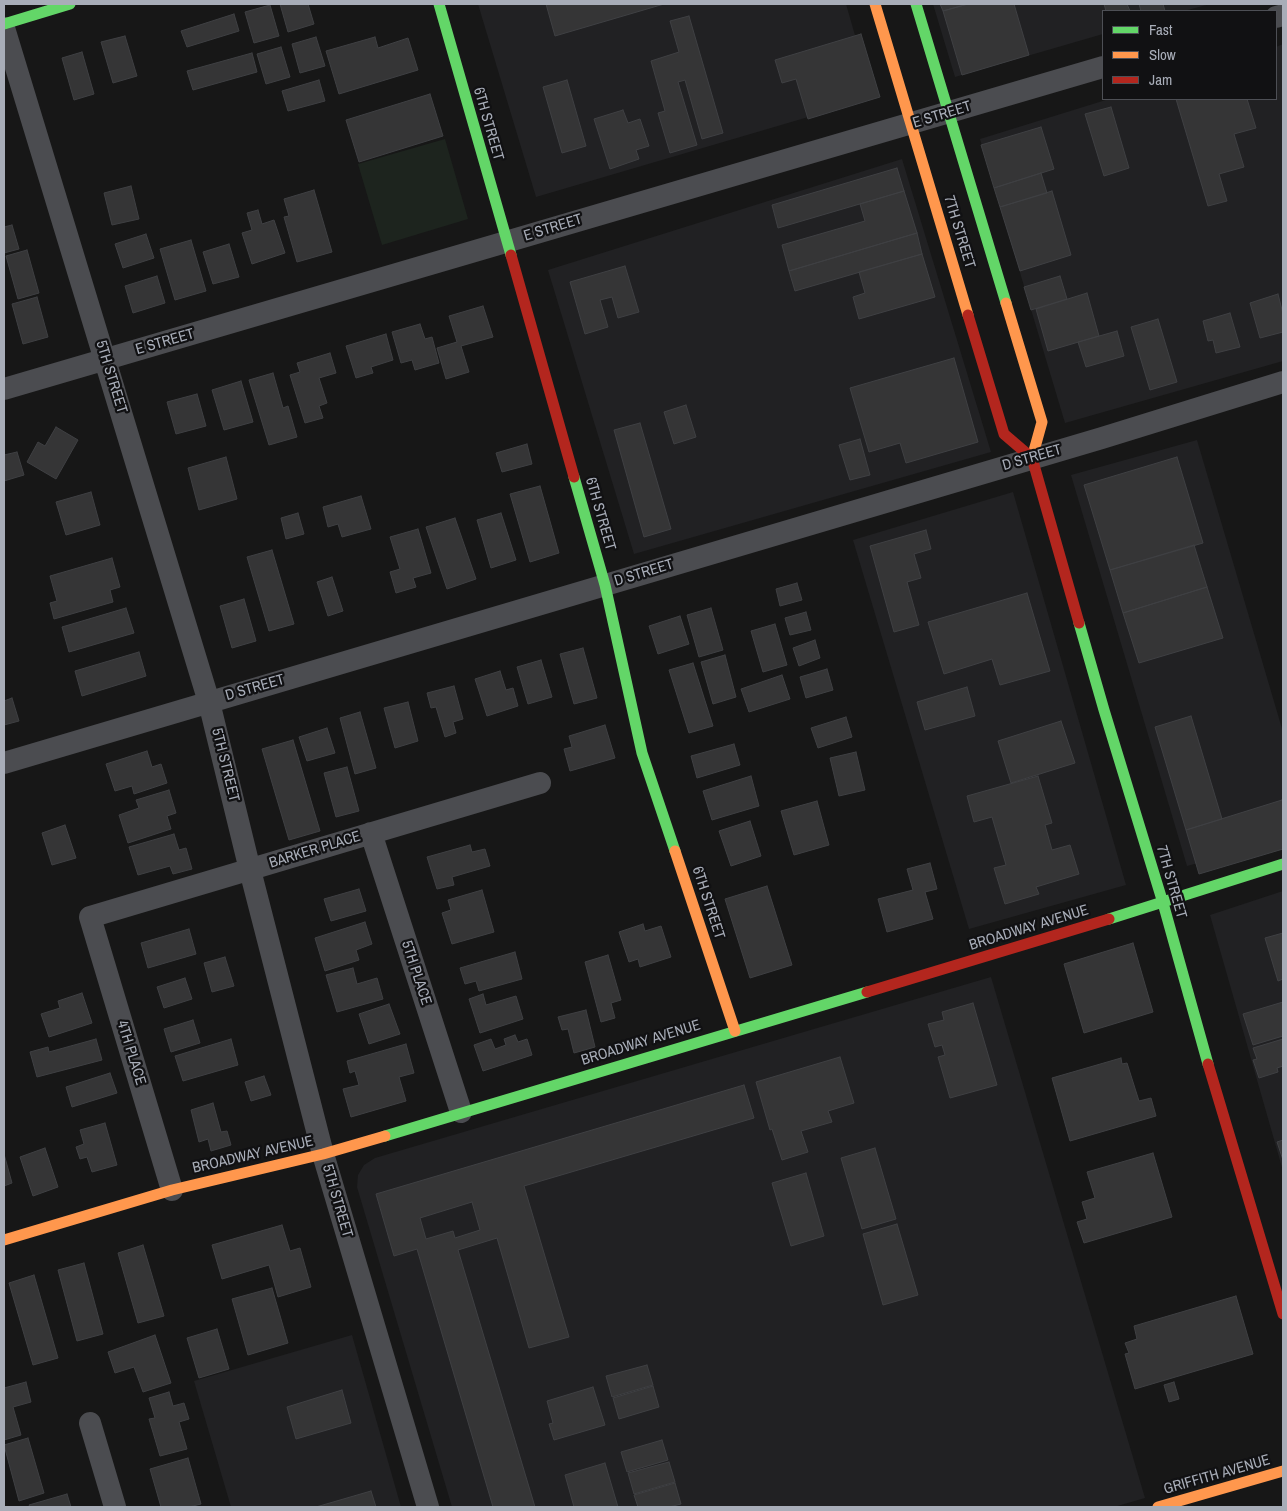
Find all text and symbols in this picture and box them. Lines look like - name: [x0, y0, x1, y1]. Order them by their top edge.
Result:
- legend: [1102, 10, 1277, 100]
- text: Fast: [1149, 19, 1172, 40]
- text: Slow: [1149, 44, 1176, 65]
- text: Jam: [1149, 69, 1172, 90]
- street label: 6TH STREET: [469, 85, 507, 163]
- street label: E STREET: [911, 98, 973, 132]
- street label: 7TH STREET: [939, 193, 979, 271]
- street label: E STREET: [522, 211, 584, 245]
- street label: E STREET: [134, 325, 196, 359]
- street label: 5TH STREET: [91, 338, 131, 416]
- street label: D STREET: [1000, 441, 1064, 475]
- street label: 6TH STREET: [581, 475, 619, 553]
- street label: D STREET: [612, 556, 676, 590]
- street label: D STREET: [223, 671, 287, 705]
- street label: 5TH STREET: [207, 726, 243, 804]
- street label: BARKER PLACE: [267, 828, 363, 872]
- street label: 7TH STREET: [1152, 843, 1190, 921]
- street label: 6TH STREET: [688, 864, 728, 942]
- street label: BROADWAY AVENUE: [967, 901, 1091, 955]
- street label: 5TH PLACE: [397, 938, 435, 1008]
- street label: BROADWAY AVENUE: [579, 1016, 703, 1070]
- street label: 4TH PLACE: [113, 1018, 149, 1088]
- street label: BROADWAY AVENUE: [191, 1132, 315, 1178]
- street label: 5TH STREET: [318, 1162, 356, 1240]
- street label: GRIFFITH AVENUE: [1162, 1451, 1272, 1499]

